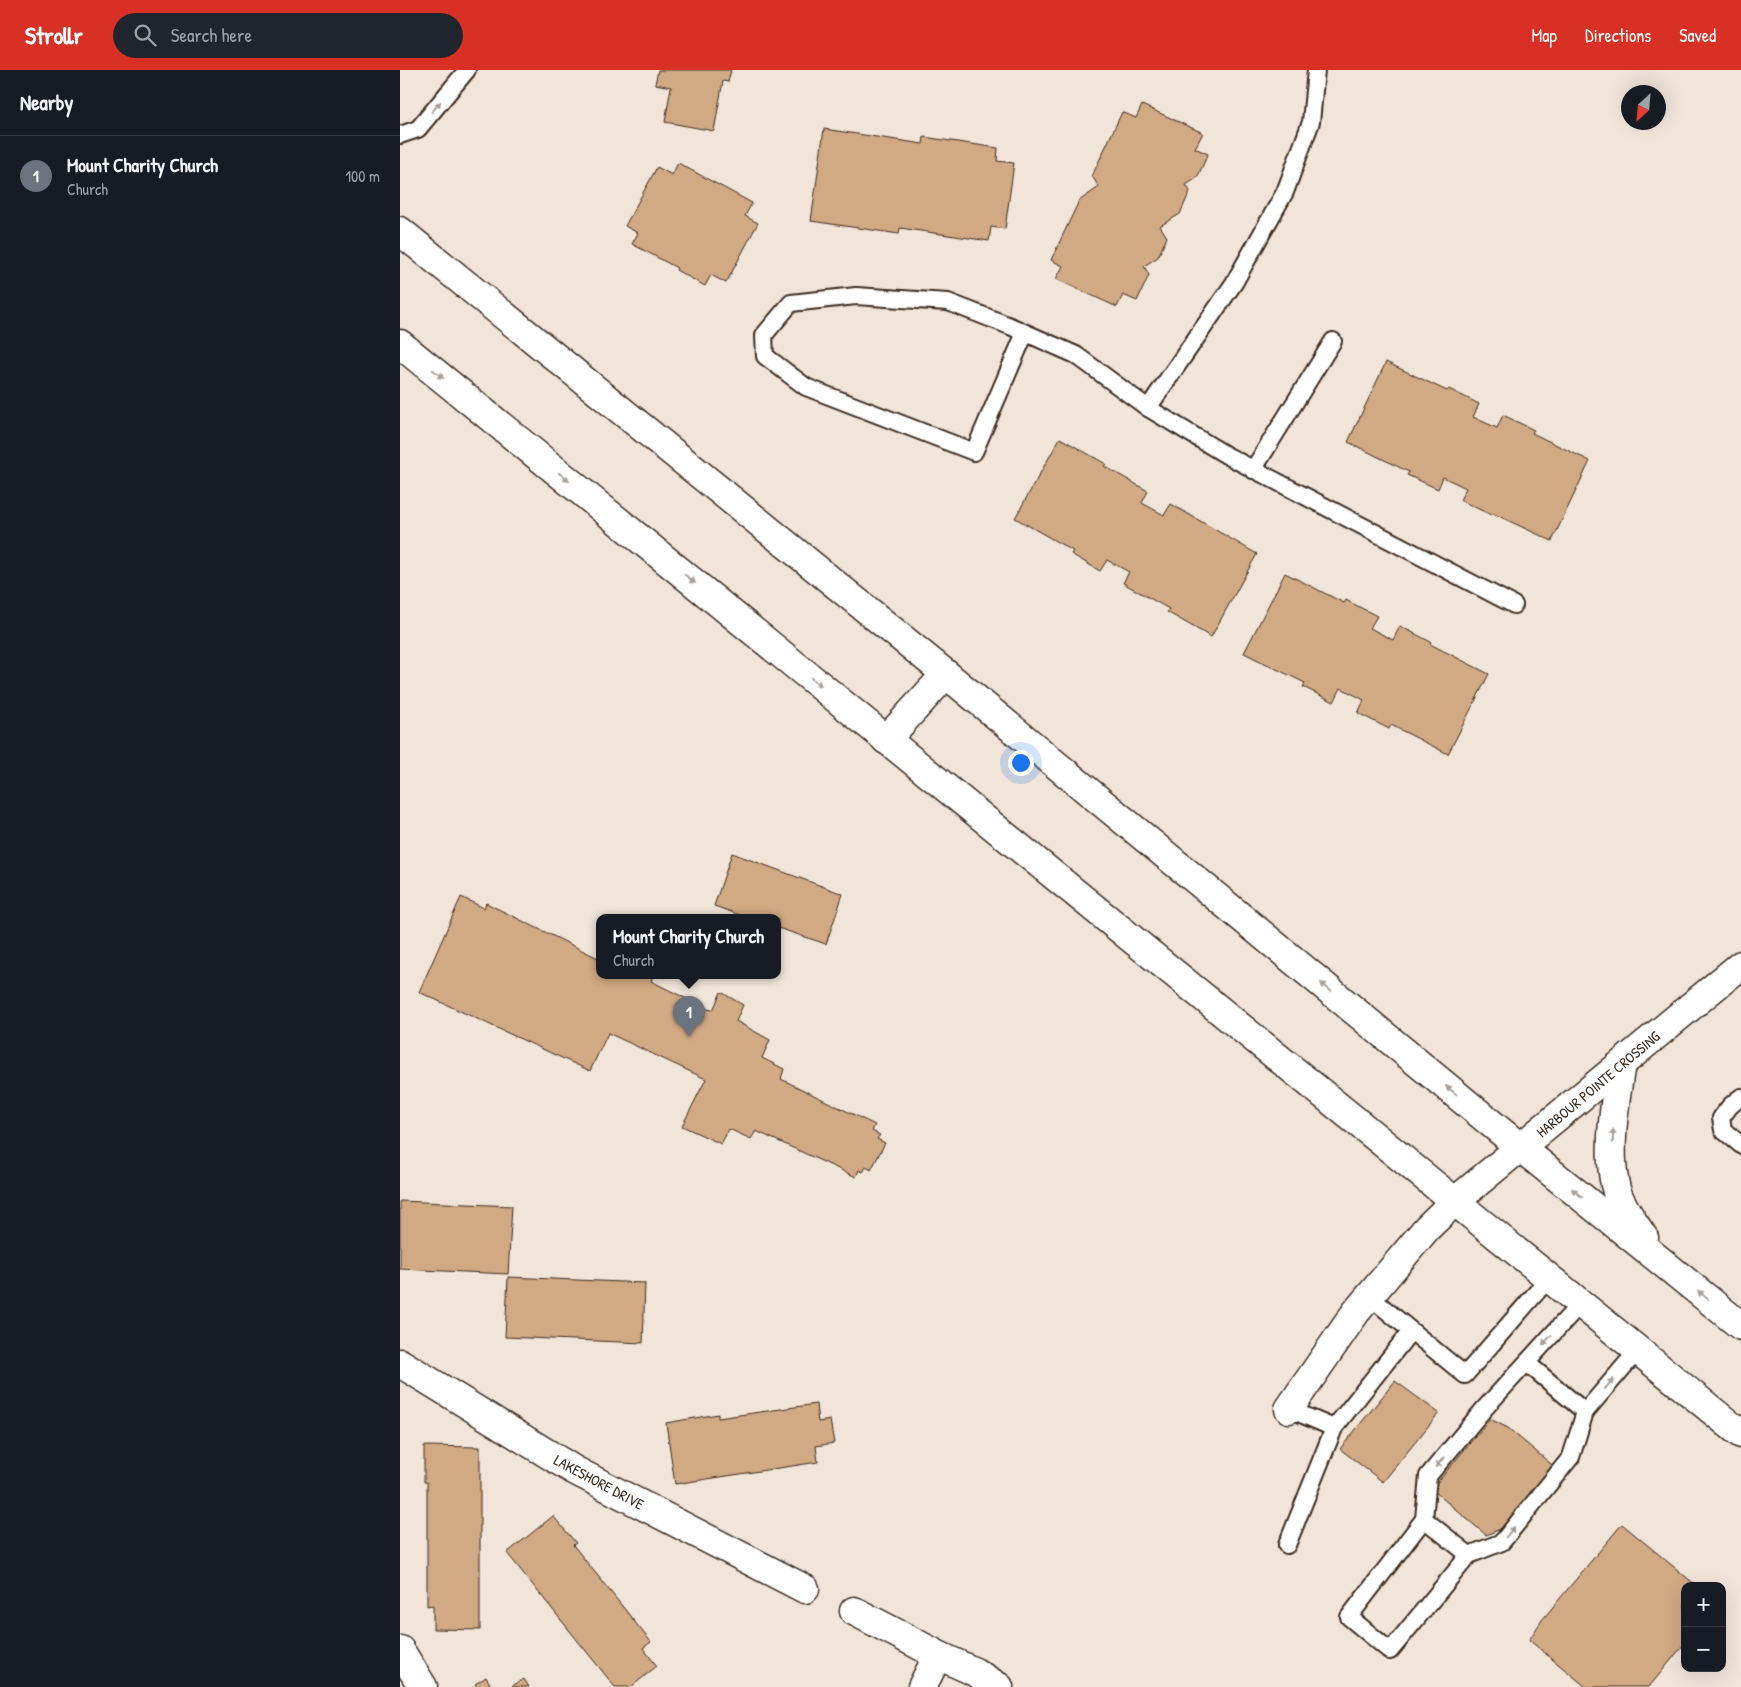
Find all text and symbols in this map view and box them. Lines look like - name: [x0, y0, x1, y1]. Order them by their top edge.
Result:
- search box: [113, 13, 463, 58]
- text: Strollr: [25, 19, 83, 51]
- icon: search: [131, 21, 159, 49]
- text: Search here: [171, 22, 252, 48]
- text: Map: [1532, 23, 1557, 48]
- text: Directions: [1585, 23, 1651, 48]
- text: Saved: [1679, 23, 1716, 48]
- north arrow: [1621, 85, 1666, 130]
- text: Nearby: [20, 88, 73, 117]
- one-way arrow: [431, 100, 442, 113]
- text: Mount Charity Church: [67, 152, 218, 178]
- text: 1: [33, 165, 39, 187]
- text: 100 m: [345, 165, 380, 187]
- text: Church: [67, 178, 108, 200]
- one-way arrow: [431, 369, 444, 380]
- one-way arrow: [557, 471, 570, 482]
- one-way arrow: [683, 574, 696, 585]
- one-way arrow: [809, 677, 822, 688]
- your location: [1008, 750, 1034, 776]
- popup: [596, 914, 781, 979]
- text: Mount Charity Church: [613, 923, 764, 949]
- text: Church: [613, 949, 654, 971]
- one-way arrow: [1320, 981, 1333, 992]
- pin: 1: [673, 996, 705, 1037]
- street label: HARBOUR POINTE CROSSING: [1532, 1025, 1665, 1142]
- one-way arrow: [1445, 1084, 1458, 1095]
- one-way arrow: [1609, 1128, 1617, 1144]
- one-way arrow: [1571, 1187, 1584, 1198]
- one-way arrow: [1697, 1290, 1710, 1301]
- one-way arrow: [1541, 1333, 1553, 1345]
- one-way arrow: [1603, 1378, 1614, 1391]
- street label: LAKESHORE DRIVE: [550, 1449, 648, 1515]
- one-way arrow: [1434, 1455, 1445, 1468]
- one-way arrow: [1504, 1526, 1515, 1539]
- map controls: [1681, 1582, 1726, 1672]
- button: +: [1681, 1582, 1726, 1627]
- button: −: [1681, 1627, 1726, 1672]

